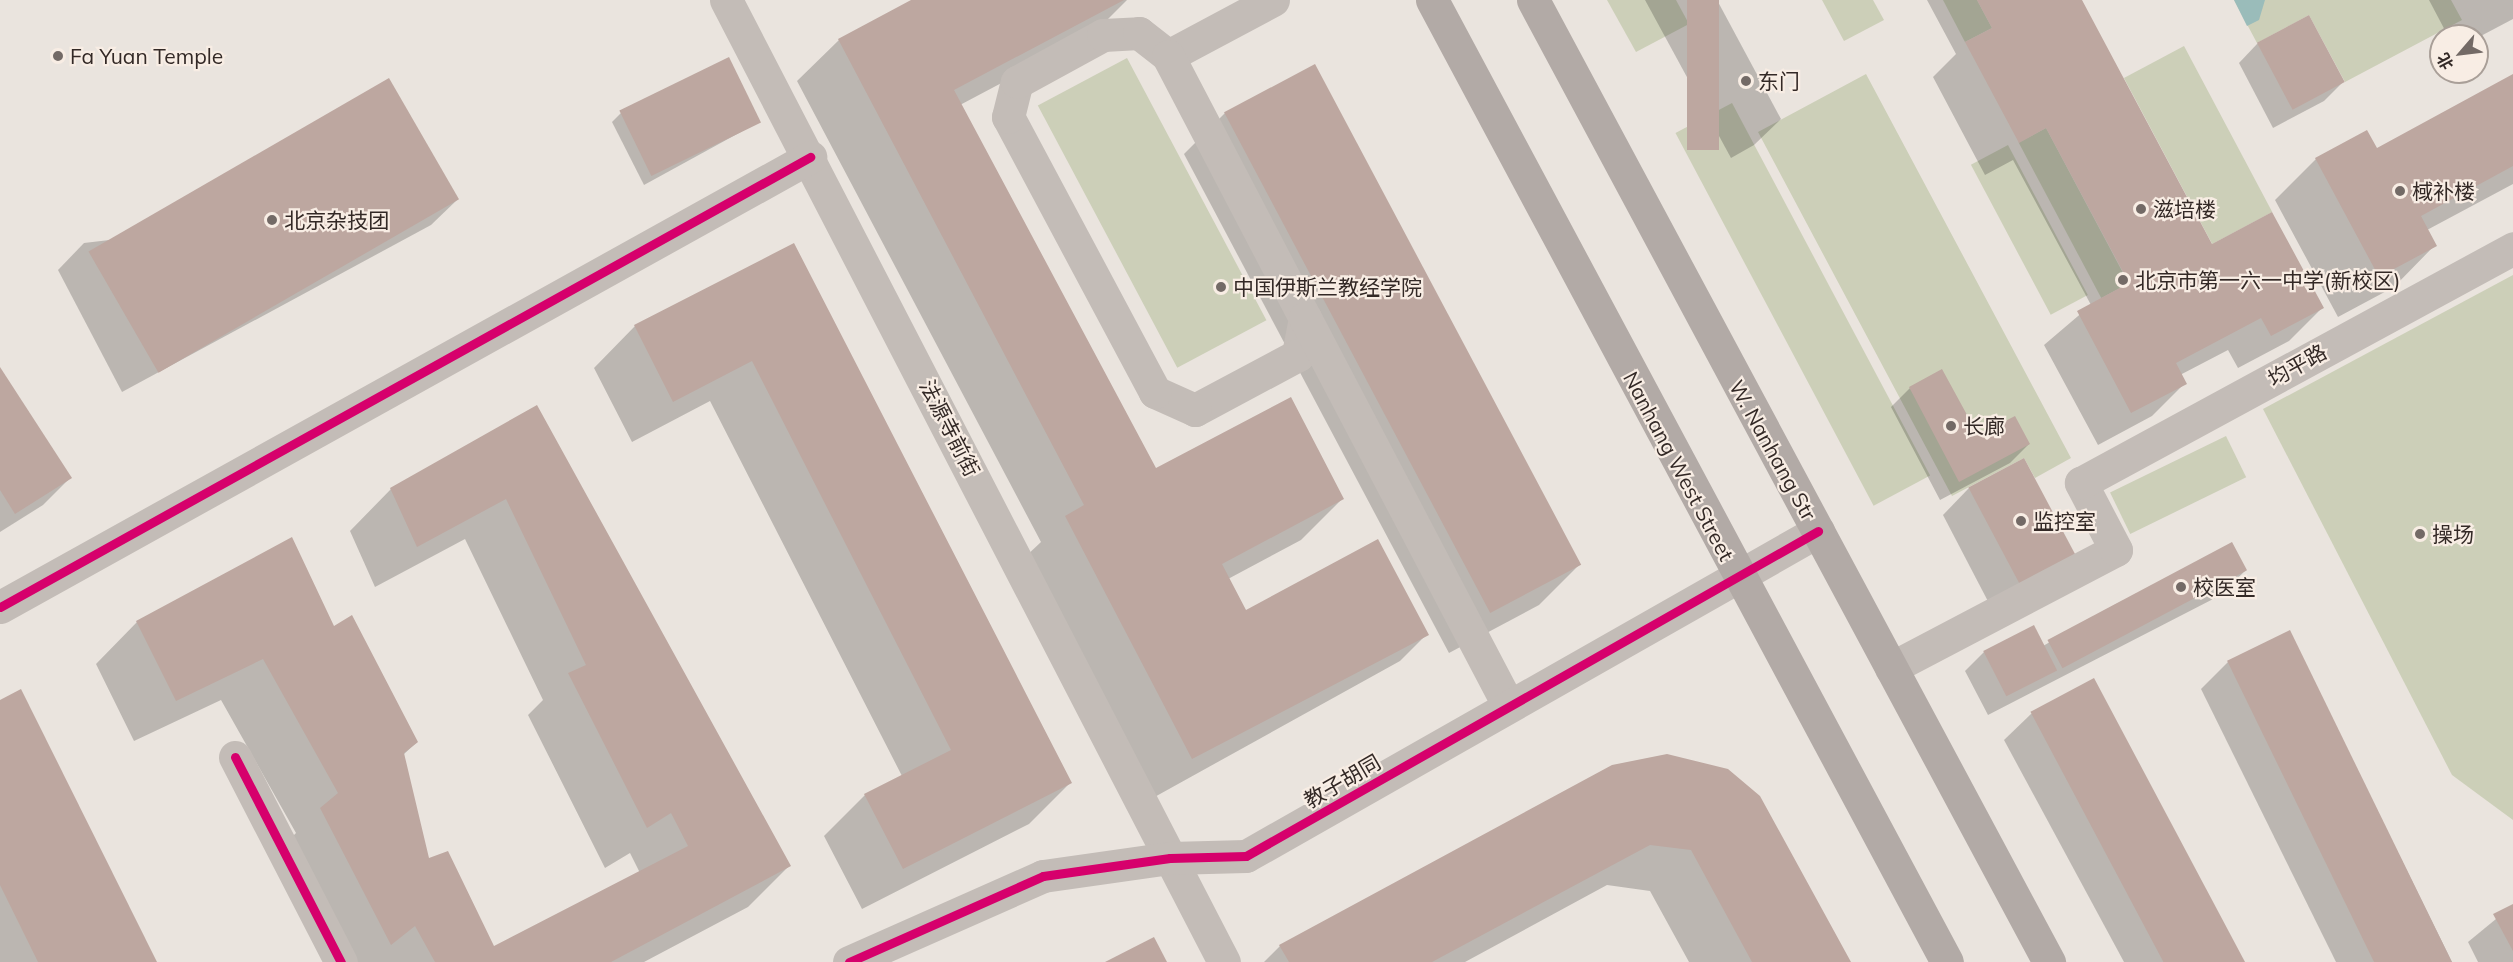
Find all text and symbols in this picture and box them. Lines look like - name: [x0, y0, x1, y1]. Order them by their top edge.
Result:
- north arrow: [2429, 24, 2489, 84]
- place label: Fa Yuan Temple: [70, 43, 223, 69]
- marker: Fa Yuan Temple: [51, 49, 65, 63]
- text: 北: [2432, 50, 2457, 73]
- place label: 东门: [1758, 68, 1800, 94]
- marker: 东门: [1739, 74, 1753, 88]
- place label: 棫补楼: [2412, 178, 2475, 204]
- marker: 棫补楼: [2393, 184, 2407, 198]
- place label: 滋培楼: [2153, 196, 2216, 222]
- marker: 滋培楼: [2134, 202, 2148, 216]
- place label: 北京杂技团: [284, 207, 389, 233]
- marker: 北京杂技团: [265, 213, 279, 227]
- place label: 北京市第一六一中学(新校区): [2135, 267, 2400, 293]
- marker: 北京市第一六一中学(新校区): [2116, 273, 2130, 287]
- place label: 中国伊斯兰教经学院: [1233, 274, 1422, 300]
- marker: 中国伊斯兰教经学院: [1214, 280, 1228, 294]
- street label: 均平路: [2263, 339, 2331, 391]
- street label: Nanhang West Street: [1618, 367, 1740, 565]
- street label: W. Nanhang Str: [1724, 375, 1822, 525]
- street label: 法源寺前街: [915, 376, 985, 480]
- place label: 长廊: [1963, 413, 2005, 439]
- marker: 长廊: [1944, 419, 1958, 433]
- place label: 监控室: [2033, 508, 2096, 534]
- marker: 监控室: [2014, 514, 2028, 528]
- place label: 操场: [2432, 521, 2474, 547]
- marker: 操场: [2413, 527, 2427, 541]
- place label: 校医室: [2193, 574, 2256, 600]
- marker: 校医室: [2174, 580, 2188, 594]
- street label: 教子胡同: [1299, 749, 1385, 813]

